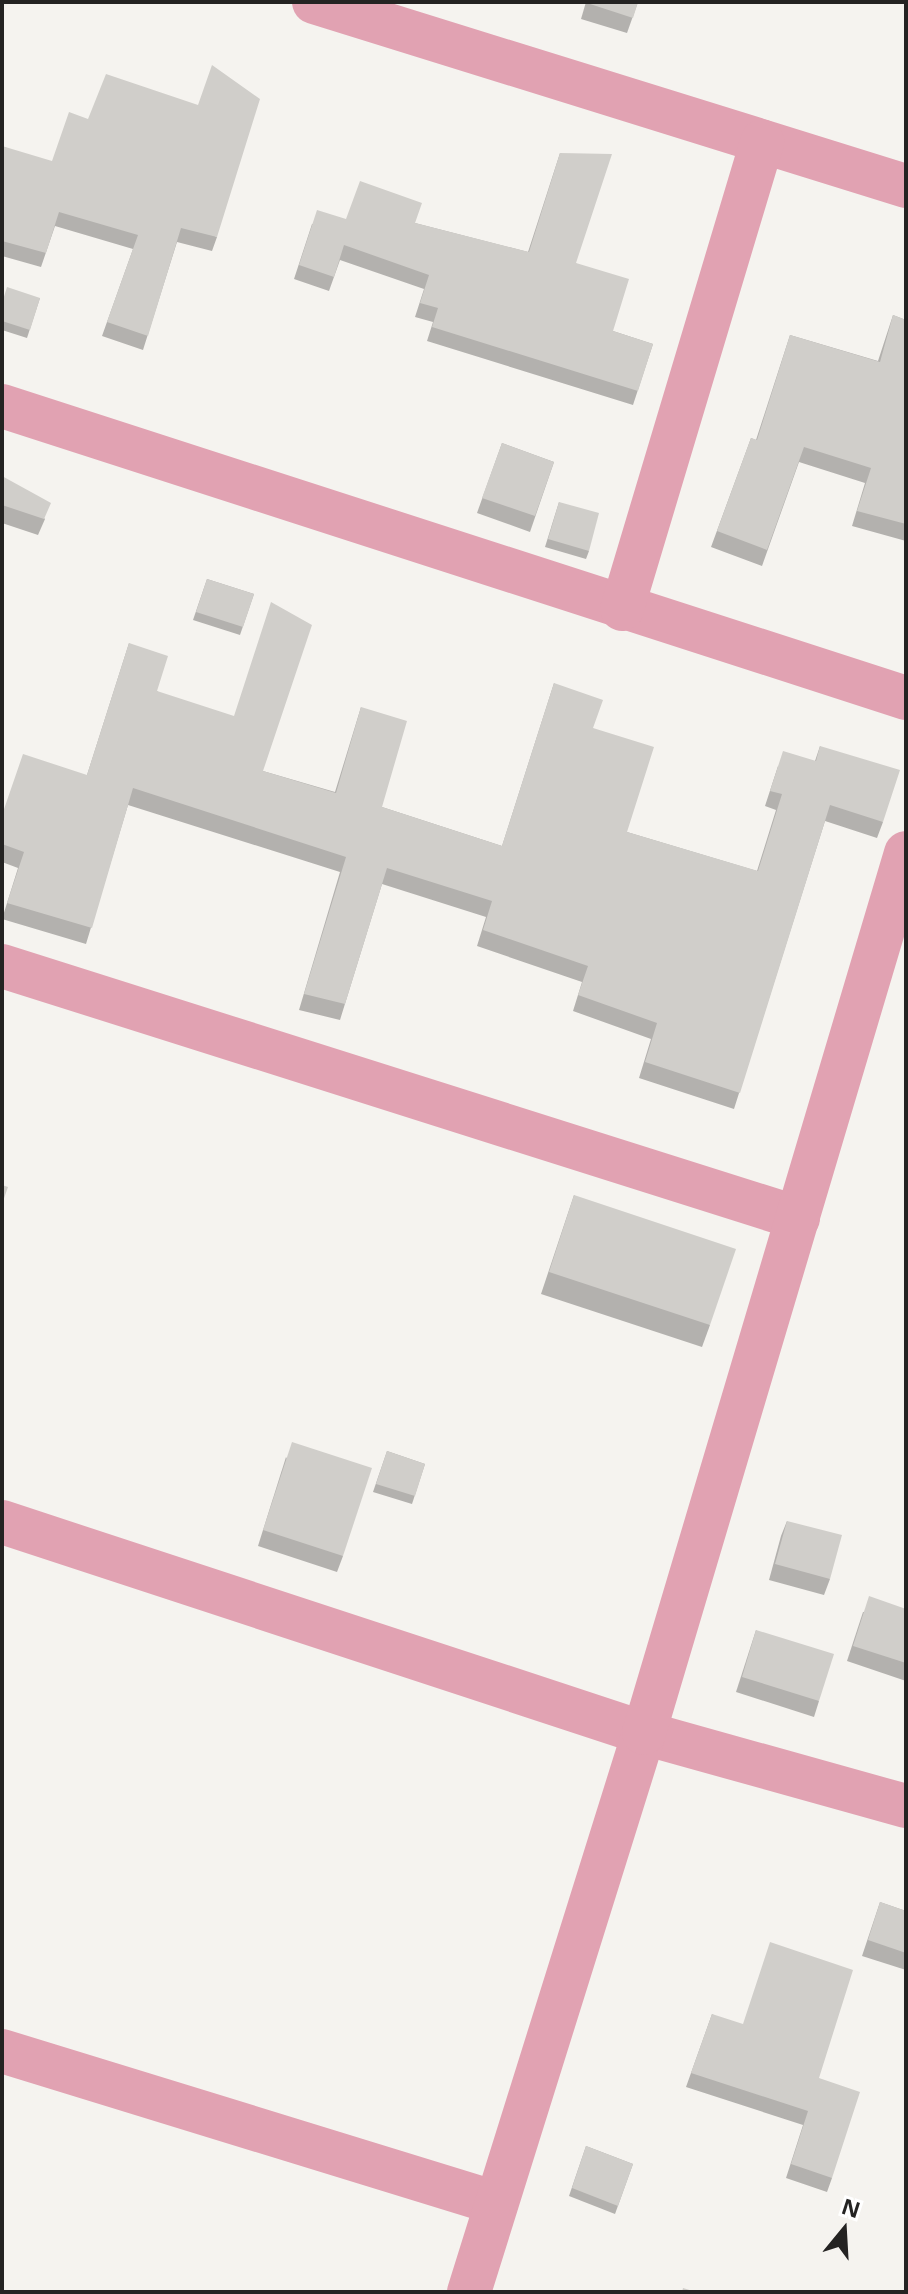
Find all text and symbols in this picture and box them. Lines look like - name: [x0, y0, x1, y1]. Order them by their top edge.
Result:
- north arrow: [804, 2190, 884, 2270]
- text: N: [838, 2190, 865, 2224]

